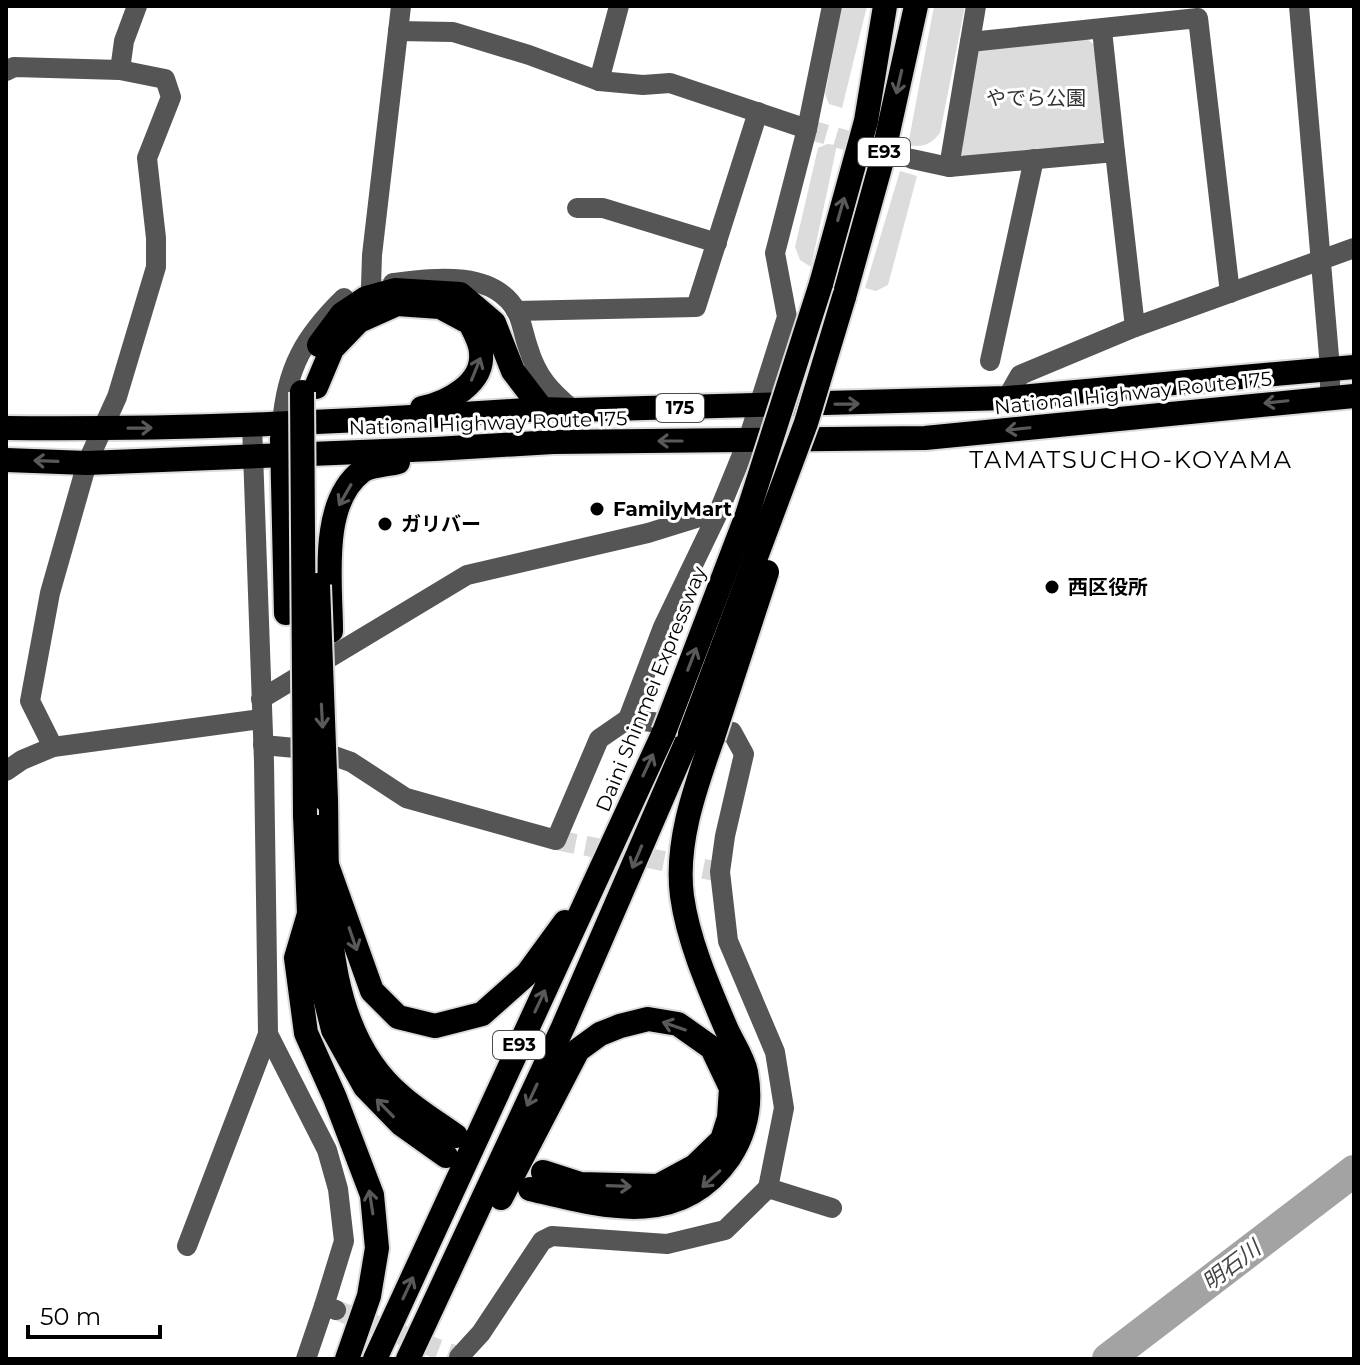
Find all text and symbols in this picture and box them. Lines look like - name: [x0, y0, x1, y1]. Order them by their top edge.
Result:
- one-way arrow: [891, 69, 906, 94]
- park label: やでら公園: [986, 86, 1086, 110]
- road number: E93: [858, 138, 910, 166]
- one-way arrow: [835, 196, 850, 222]
- one-way arrow: [470, 357, 484, 381]
- street label: National Highway Route 175: [993, 366, 1273, 420]
- road number: 175: [656, 394, 704, 422]
- one-way arrow: [1263, 395, 1290, 410]
- one-way arrow: [833, 396, 860, 412]
- street label: National Highway Route 175: [348, 406, 628, 440]
- one-way arrow: [126, 420, 153, 436]
- one-way arrow: [1005, 421, 1032, 436]
- one-way arrow: [657, 433, 684, 449]
- district label: TAMATSUCHO-KOYAMA: [969, 445, 1293, 474]
- one-way arrow: [33, 454, 60, 469]
- one-way arrow: [337, 483, 353, 506]
- place label: FamilyMart: [613, 497, 732, 521]
- marker: FamilyMart: [588, 500, 606, 518]
- place label: ガリバー: [401, 512, 481, 536]
- marker: ガリバー: [376, 515, 394, 533]
- street label: Daini Shinmei Expressway: [591, 563, 711, 815]
- place label: 西区役所: [1068, 575, 1148, 599]
- marker: 西区役所: [1043, 578, 1061, 596]
- one-way arrow: [686, 647, 700, 672]
- one-way arrow: [315, 703, 330, 729]
- one-way arrow: [642, 753, 657, 778]
- one-way arrow: [628, 844, 643, 869]
- one-way arrow: [347, 926, 362, 951]
- one-way arrow: [533, 989, 548, 1013]
- one-way arrow: [662, 1017, 687, 1032]
- road number: E93: [493, 1031, 545, 1059]
- one-way arrow: [524, 1082, 539, 1106]
- one-way arrow: [376, 1099, 395, 1118]
- one-way arrow: [701, 1169, 721, 1187]
- one-way arrow: [605, 1178, 632, 1193]
- one-way arrow: [363, 1190, 378, 1215]
- water label: 明石川: [1197, 1234, 1267, 1296]
- one-way arrow: [401, 1276, 416, 1301]
- scale bar: [28, 1289, 160, 1339]
- text: 50 m: [40, 1302, 101, 1331]

